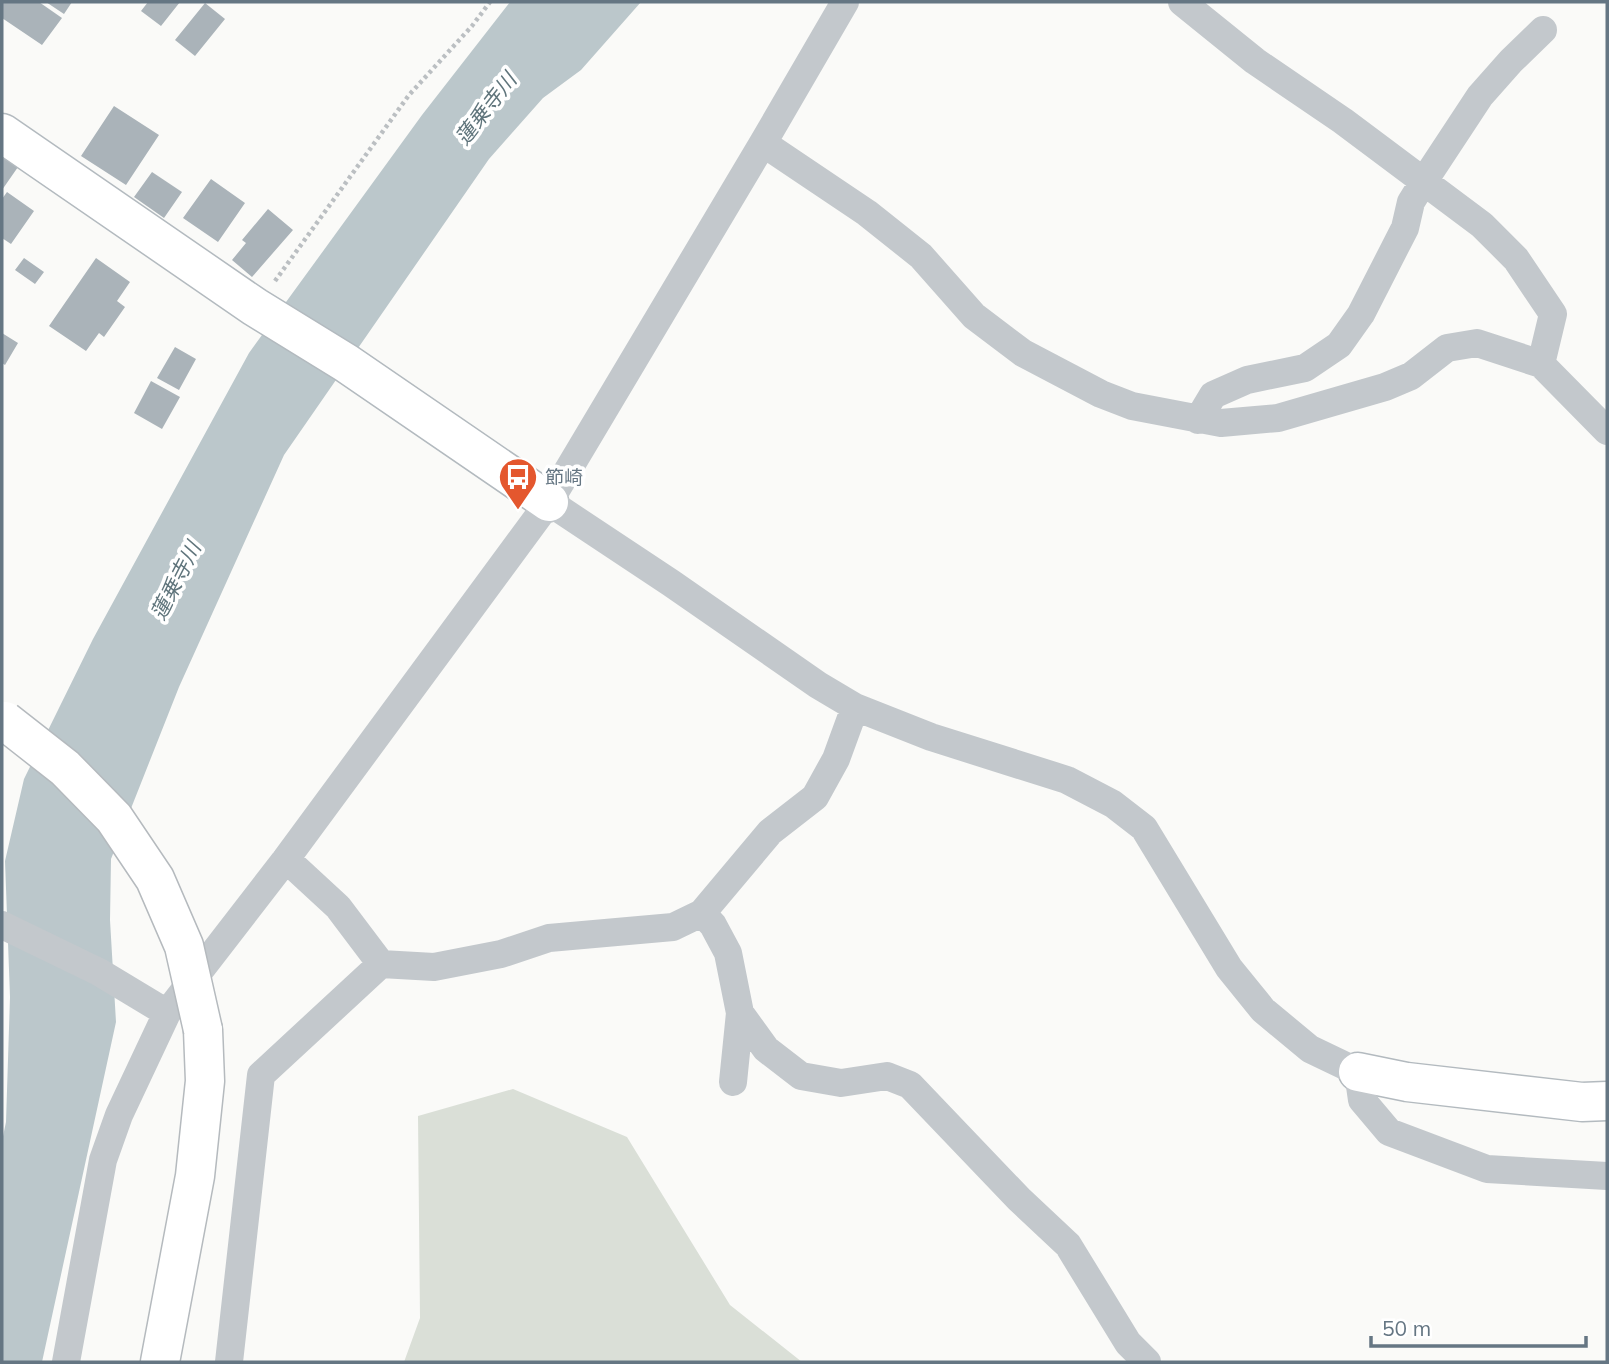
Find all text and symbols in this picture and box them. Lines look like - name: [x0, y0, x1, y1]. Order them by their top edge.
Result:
- water label: 蓮乗寺川: [449, 66, 523, 149]
- bus stop icon: 節崎: [497, 456, 539, 511]
- place label: 節崎: [545, 465, 583, 489]
- water label: 蓮乗寺川: [144, 535, 207, 624]
- scale bar: [1371, 1304, 1586, 1348]
- text: 50 m: [1382, 1315, 1431, 1341]

